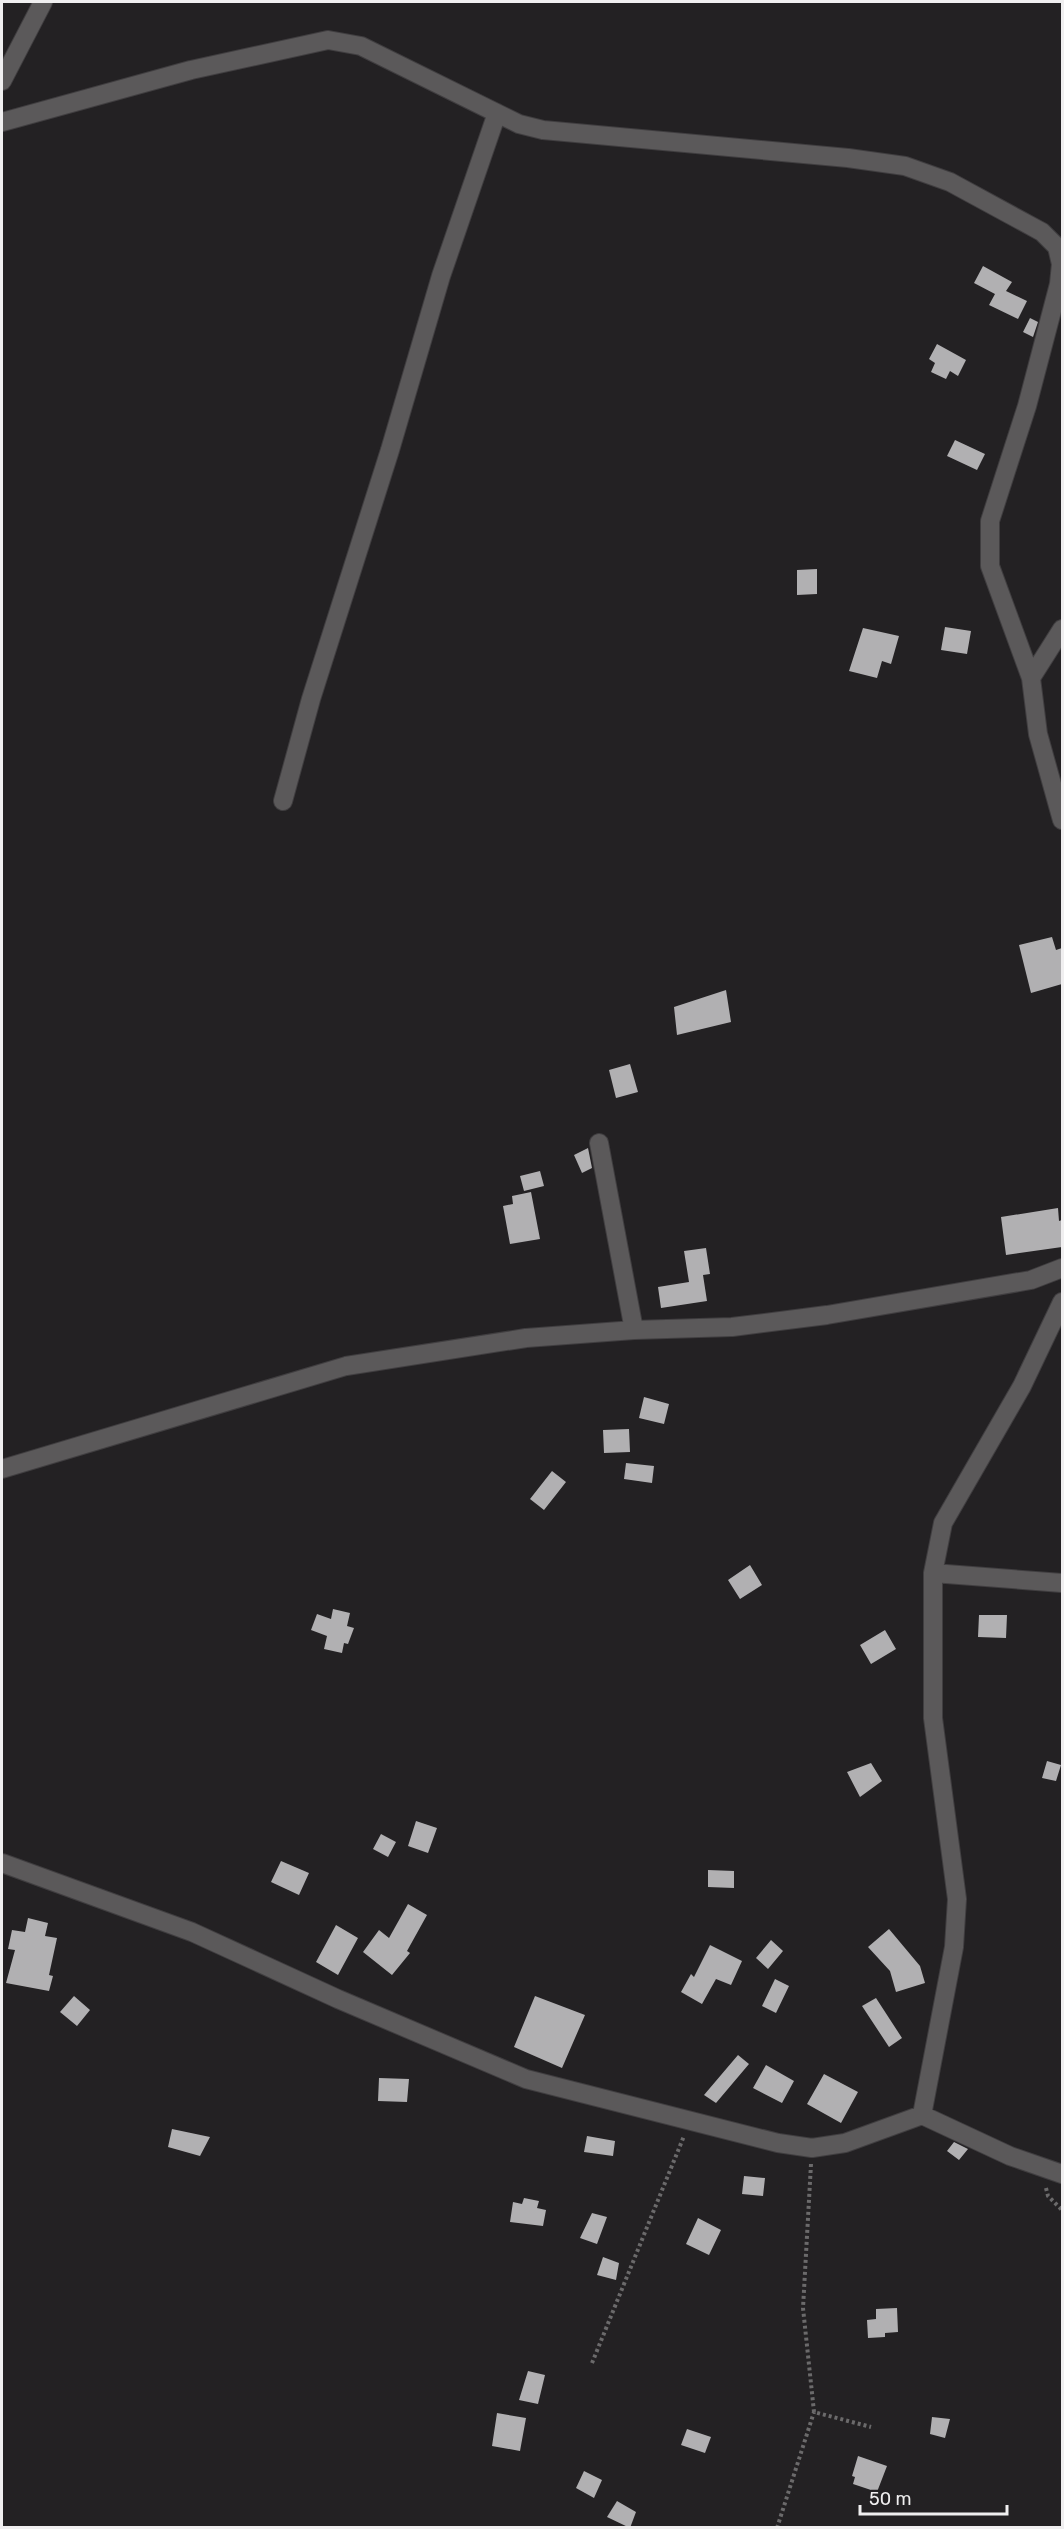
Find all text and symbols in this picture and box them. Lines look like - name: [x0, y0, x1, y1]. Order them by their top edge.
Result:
- scale bar: [860, 2478, 1007, 2516]
- text: 50 m: [869, 2488, 912, 2510]

